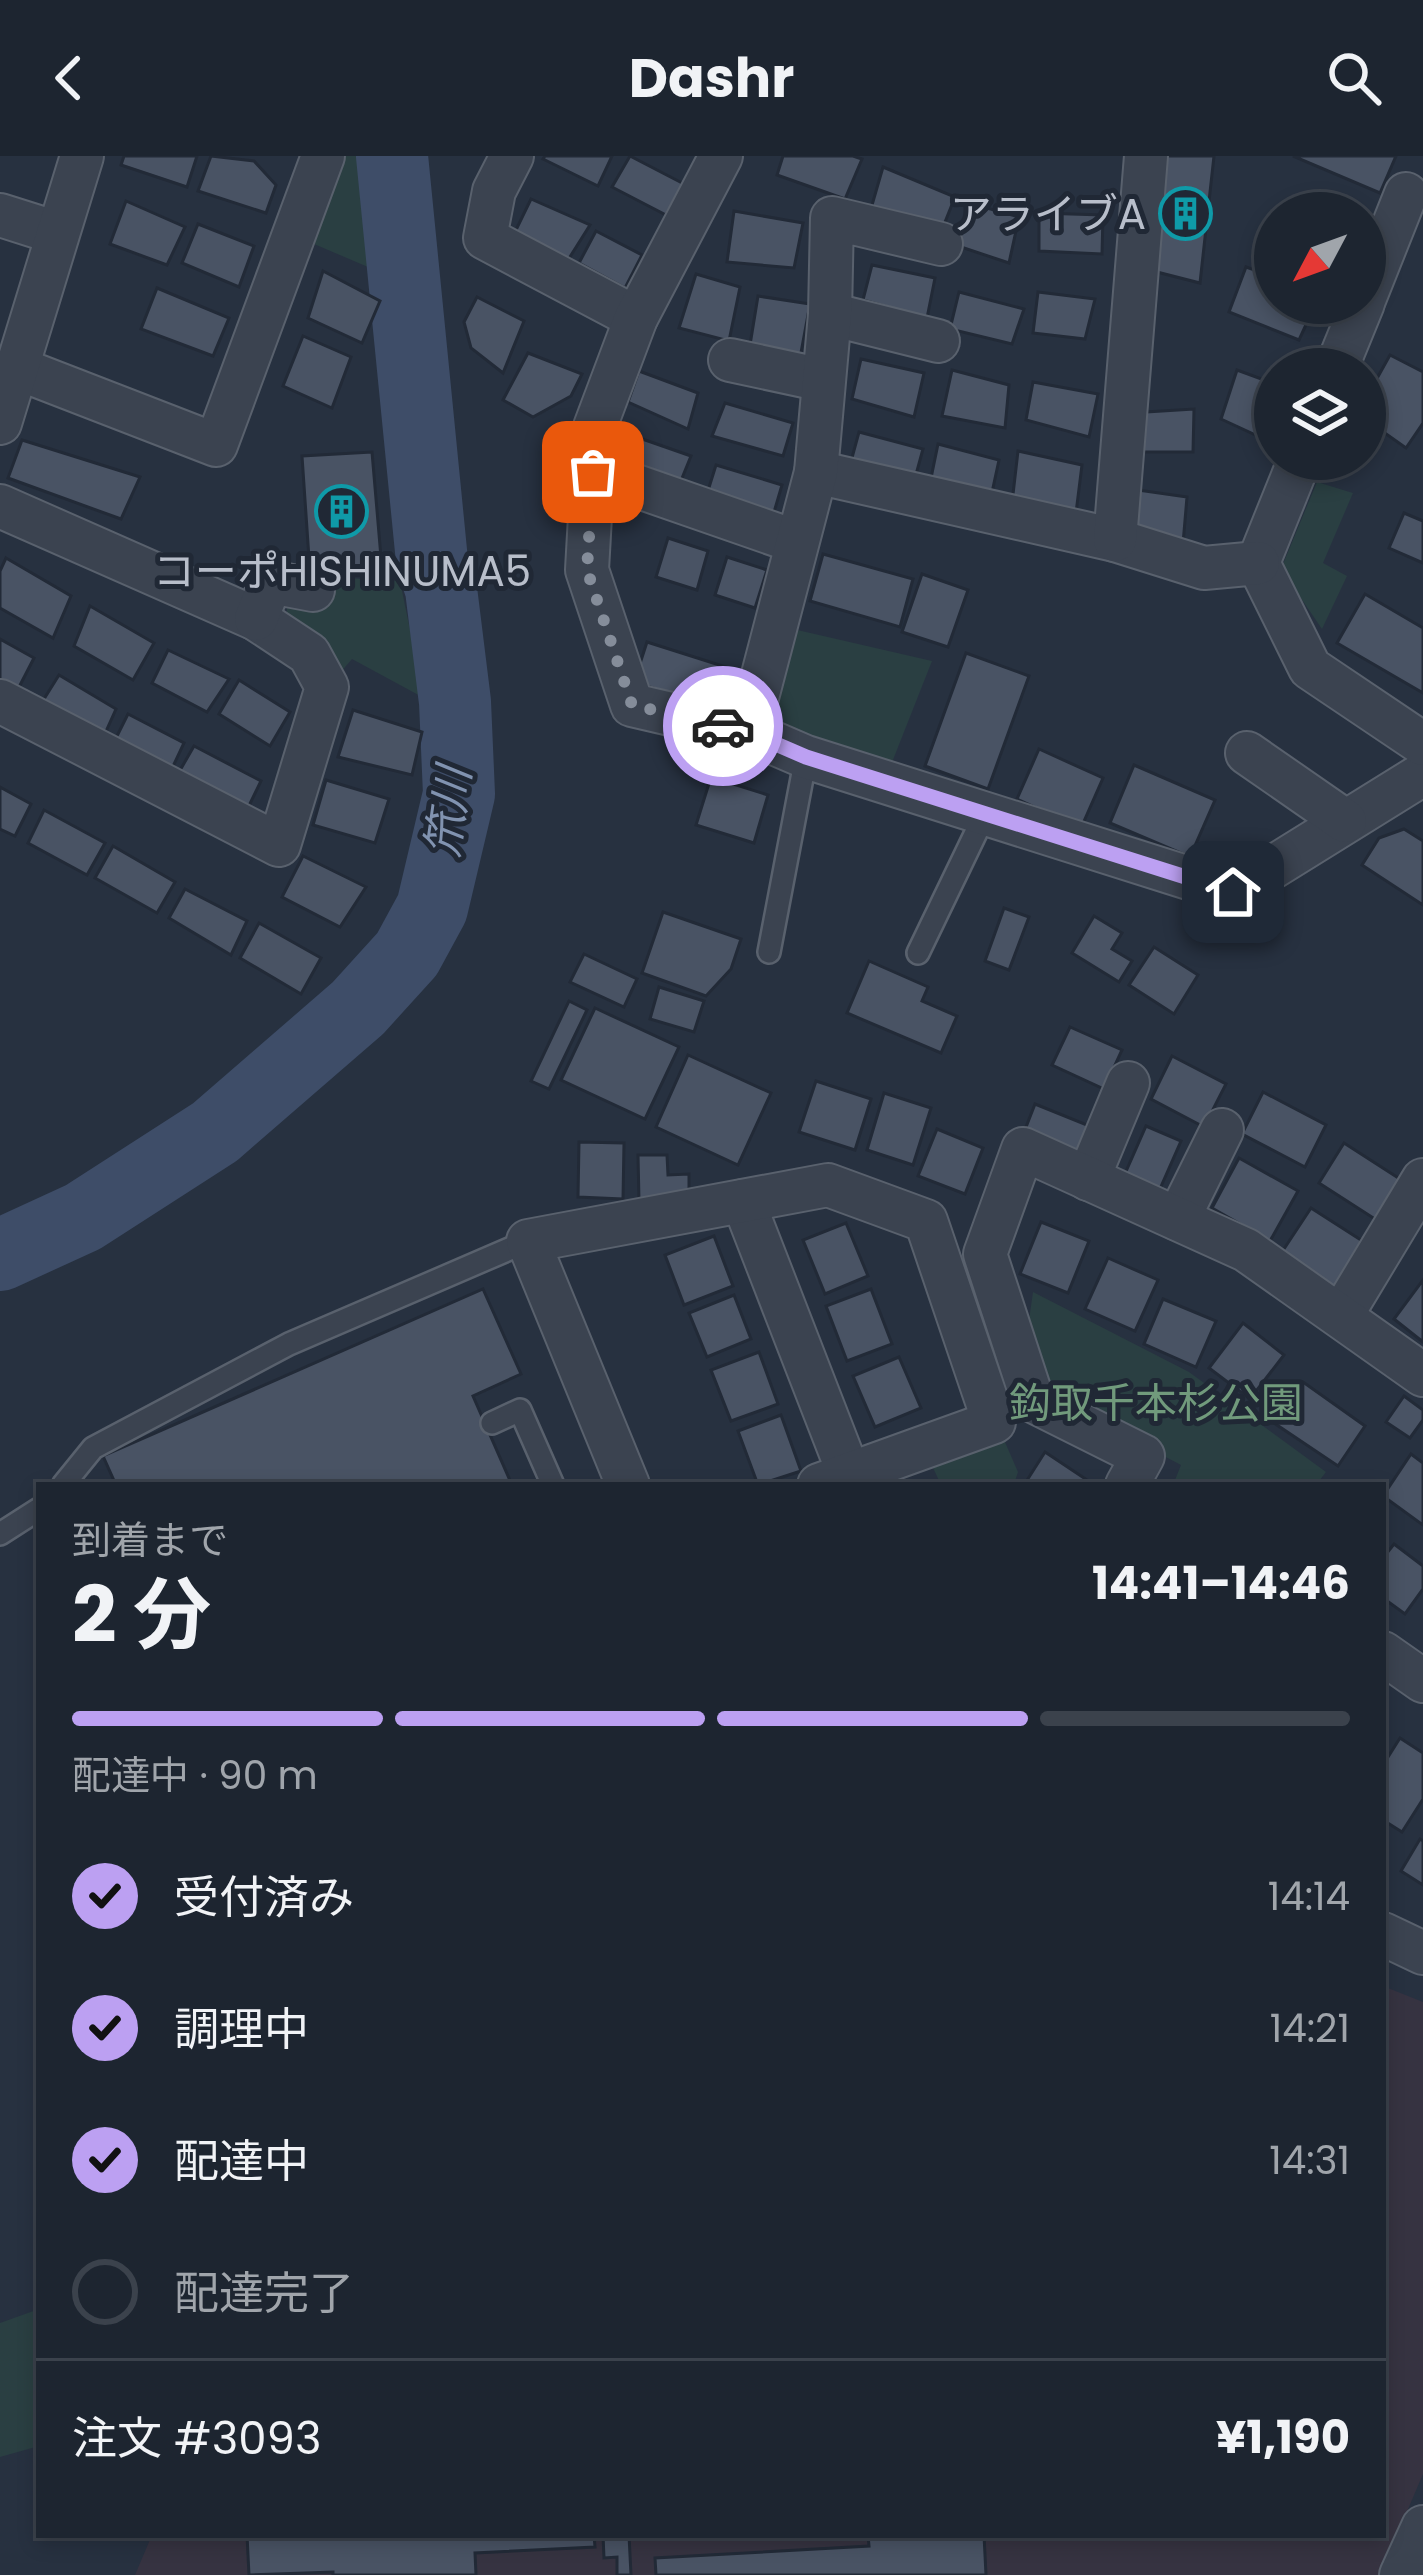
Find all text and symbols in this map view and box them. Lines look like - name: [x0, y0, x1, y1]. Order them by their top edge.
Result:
- text: Dashr: [629, 40, 794, 116]
- icon: back: [36, 45, 102, 111]
- icon: search: [1321, 45, 1387, 111]
- place label: アライブA: [950, 185, 1146, 244]
- building icon: アライブA: [1157, 186, 1213, 242]
- north arrow: [1254, 192, 1386, 324]
- map controls: [1254, 192, 1386, 480]
- button: layers: [1254, 348, 1386, 480]
- pin: [542, 421, 644, 523]
- icon: bag: [560, 439, 626, 505]
- building icon: コーポHISHINUMA5: [314, 484, 370, 540]
- place label: コーポHISHINUMA5: [153, 542, 531, 601]
- courier: [663, 666, 783, 786]
- icon: car: [690, 693, 756, 759]
- water label: 笊川: [411, 759, 487, 861]
- pin: [1182, 841, 1284, 943]
- icon: home: [1200, 859, 1266, 925]
- park label: 鈎取千本杉公園: [1009, 1374, 1303, 1433]
- text: 到着まで: [72, 1513, 228, 1568]
- text: 14:41–14:46: [1092, 1552, 1350, 1615]
- text: 2 分: [72, 1560, 211, 1669]
- text: 配達中 · 90 m: [72, 1748, 318, 1803]
- icon: check: [72, 1863, 138, 1929]
- text: 受付済み: [174, 1866, 354, 1929]
- text: 14:14: [1268, 1869, 1350, 1924]
- icon: check: [72, 1995, 138, 2061]
- text: 調理中: [174, 1998, 309, 2061]
- text: 14:21: [1270, 2001, 1350, 2056]
- icon: check: [72, 2127, 138, 2193]
- text: 配達中: [174, 2130, 309, 2193]
- text: 14:31: [1269, 2133, 1350, 2188]
- text: 配達完了: [174, 2262, 354, 2325]
- text: ¥1,190: [1216, 2406, 1350, 2469]
- text: 注文 #3093: [72, 2407, 321, 2470]

